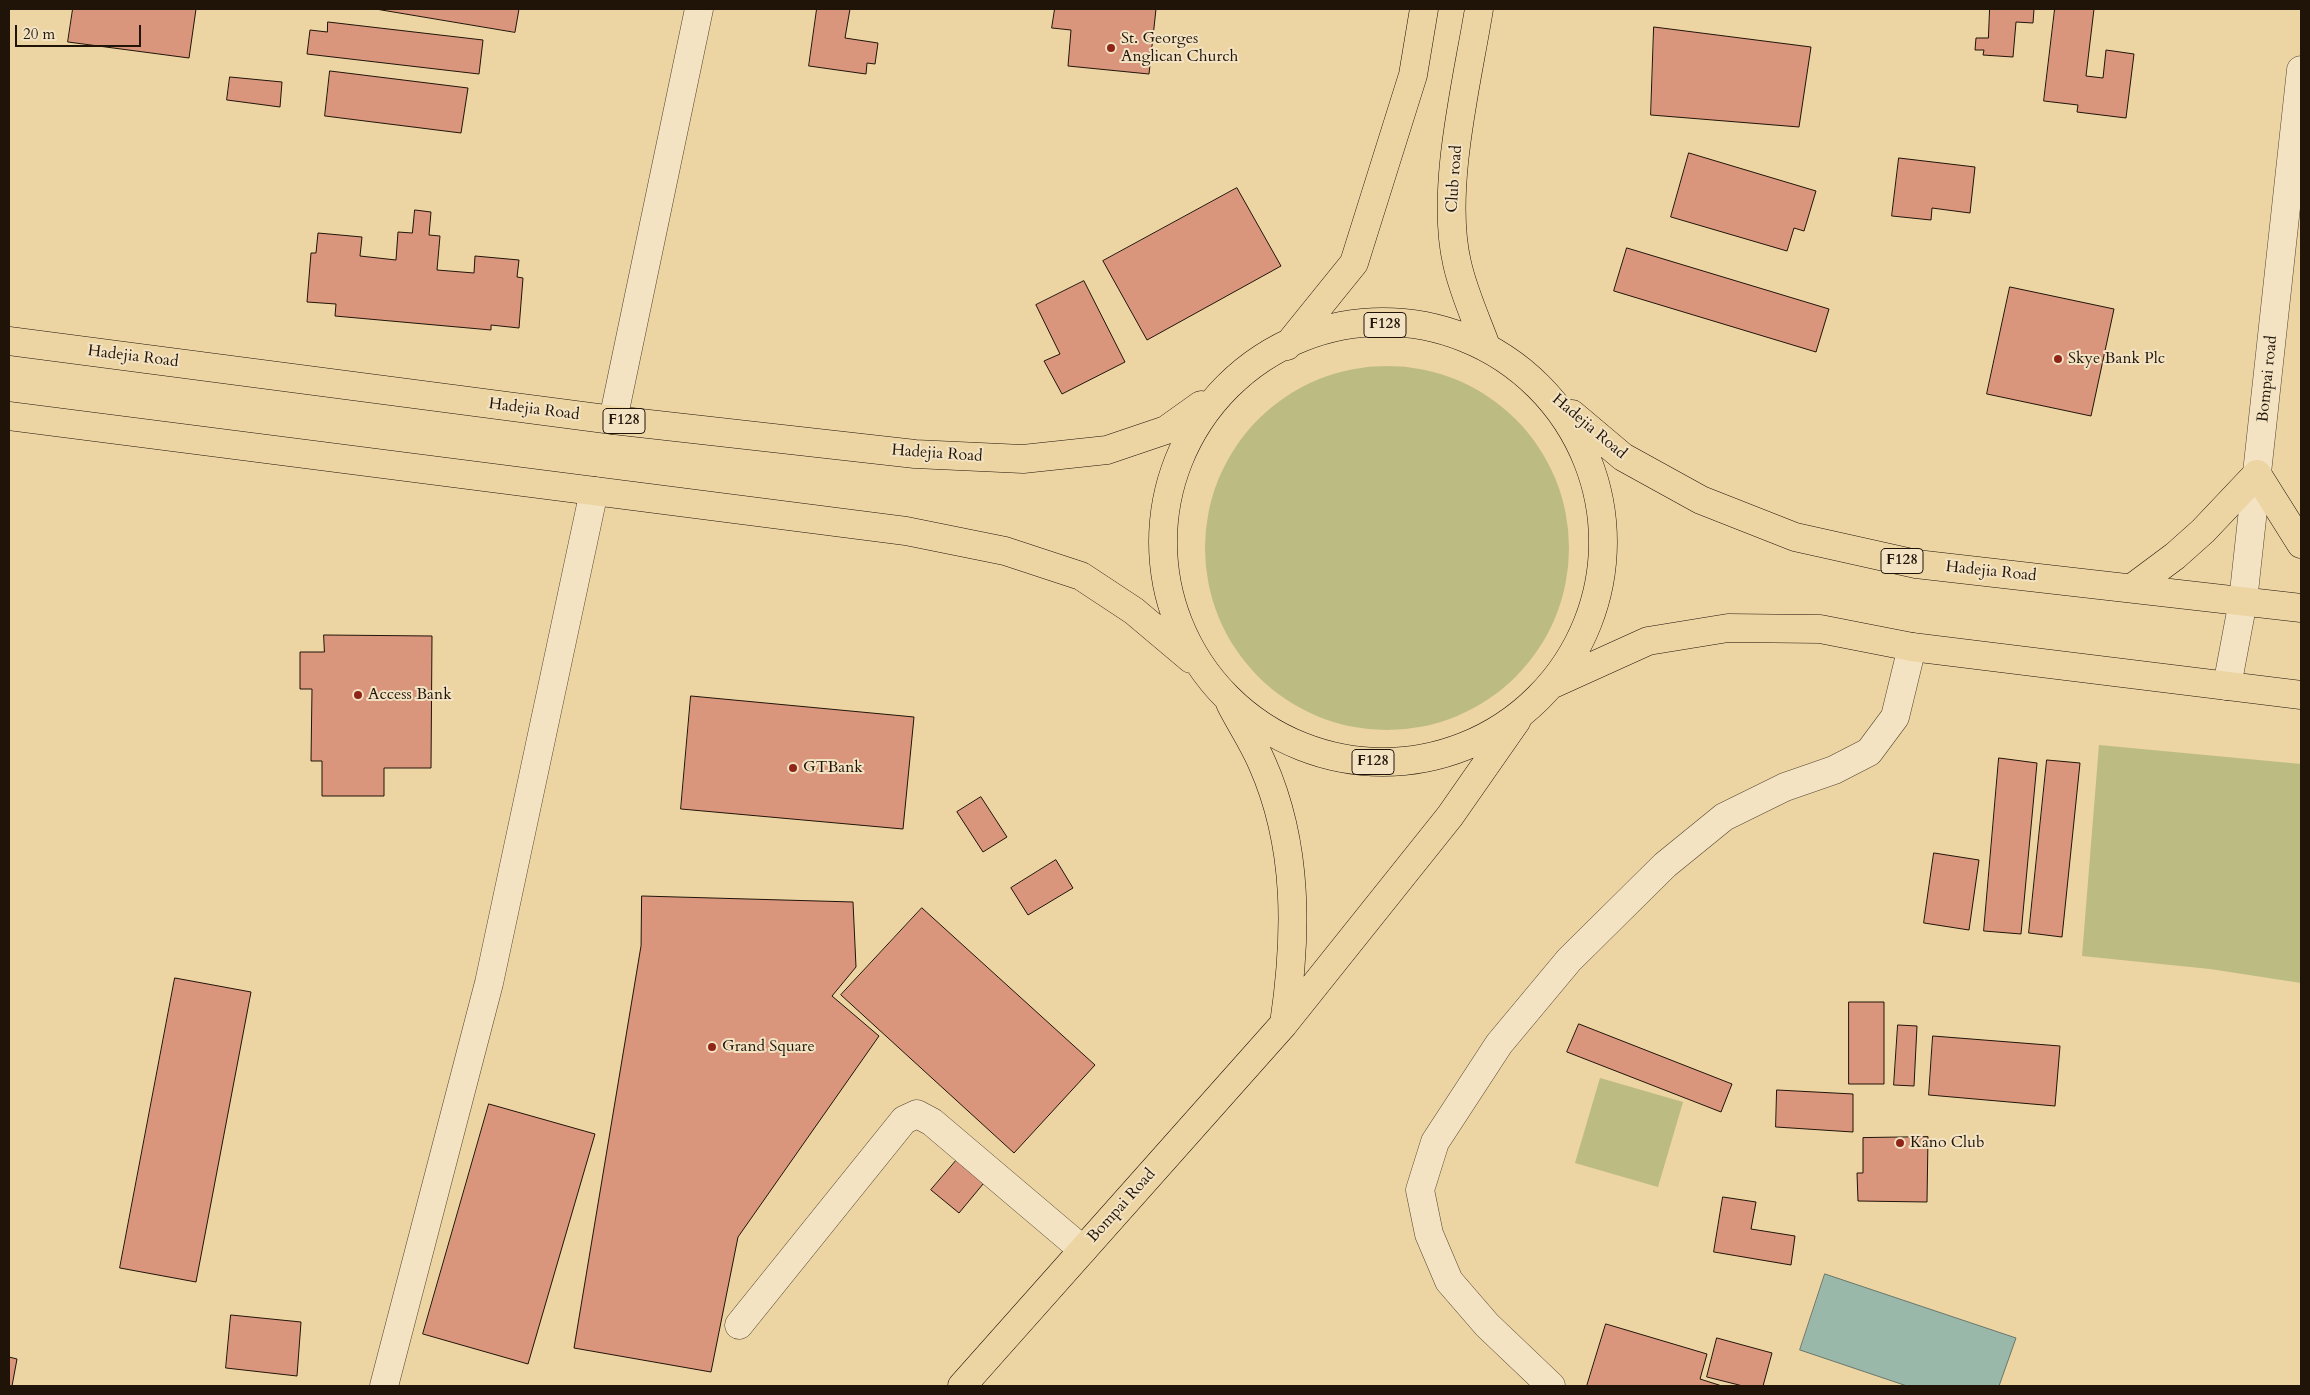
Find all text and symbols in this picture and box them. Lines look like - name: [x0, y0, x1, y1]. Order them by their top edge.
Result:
- scale bar: [18, 15, 144, 47]
- text: 20 m: [23, 24, 55, 44]
- place label: St. Georges Anglican Church: [1121, 29, 1238, 67]
- marker: St. Georges Anglican Church: [1105, 42, 1117, 54]
- street label: Club road: [1443, 144, 1467, 214]
- road number: F128: [1364, 312, 1406, 338]
- street label: Bompai road: [2254, 335, 2282, 423]
- street label: Hadejia Road: [86, 342, 180, 372]
- place label: Skye Bank Plc: [2068, 349, 2165, 369]
- marker: Skye Bank Plc: [2052, 353, 2064, 365]
- street label: Hadejia Road: [1548, 390, 1630, 464]
- street label: Hadejia Road: [487, 395, 581, 425]
- road number: F128: [603, 408, 645, 434]
- street label: Hadejia Road: [891, 441, 983, 467]
- road number: F128: [1881, 548, 1923, 574]
- street label: Hadejia Road: [1945, 558, 2037, 586]
- place label: Access Bank: [368, 685, 452, 705]
- marker: Access Bank: [352, 689, 364, 701]
- road number: F128: [1352, 750, 1394, 774]
- place label: GTBank: [803, 758, 863, 778]
- marker: GTBank: [787, 762, 799, 774]
- place label: Grand Square: [722, 1037, 815, 1057]
- marker: Grand Square: [706, 1041, 718, 1053]
- place label: Kano Club: [1910, 1133, 1985, 1153]
- marker: Kano Club: [1894, 1137, 1906, 1149]
- street label: Bompai Road: [1084, 1165, 1160, 1247]

